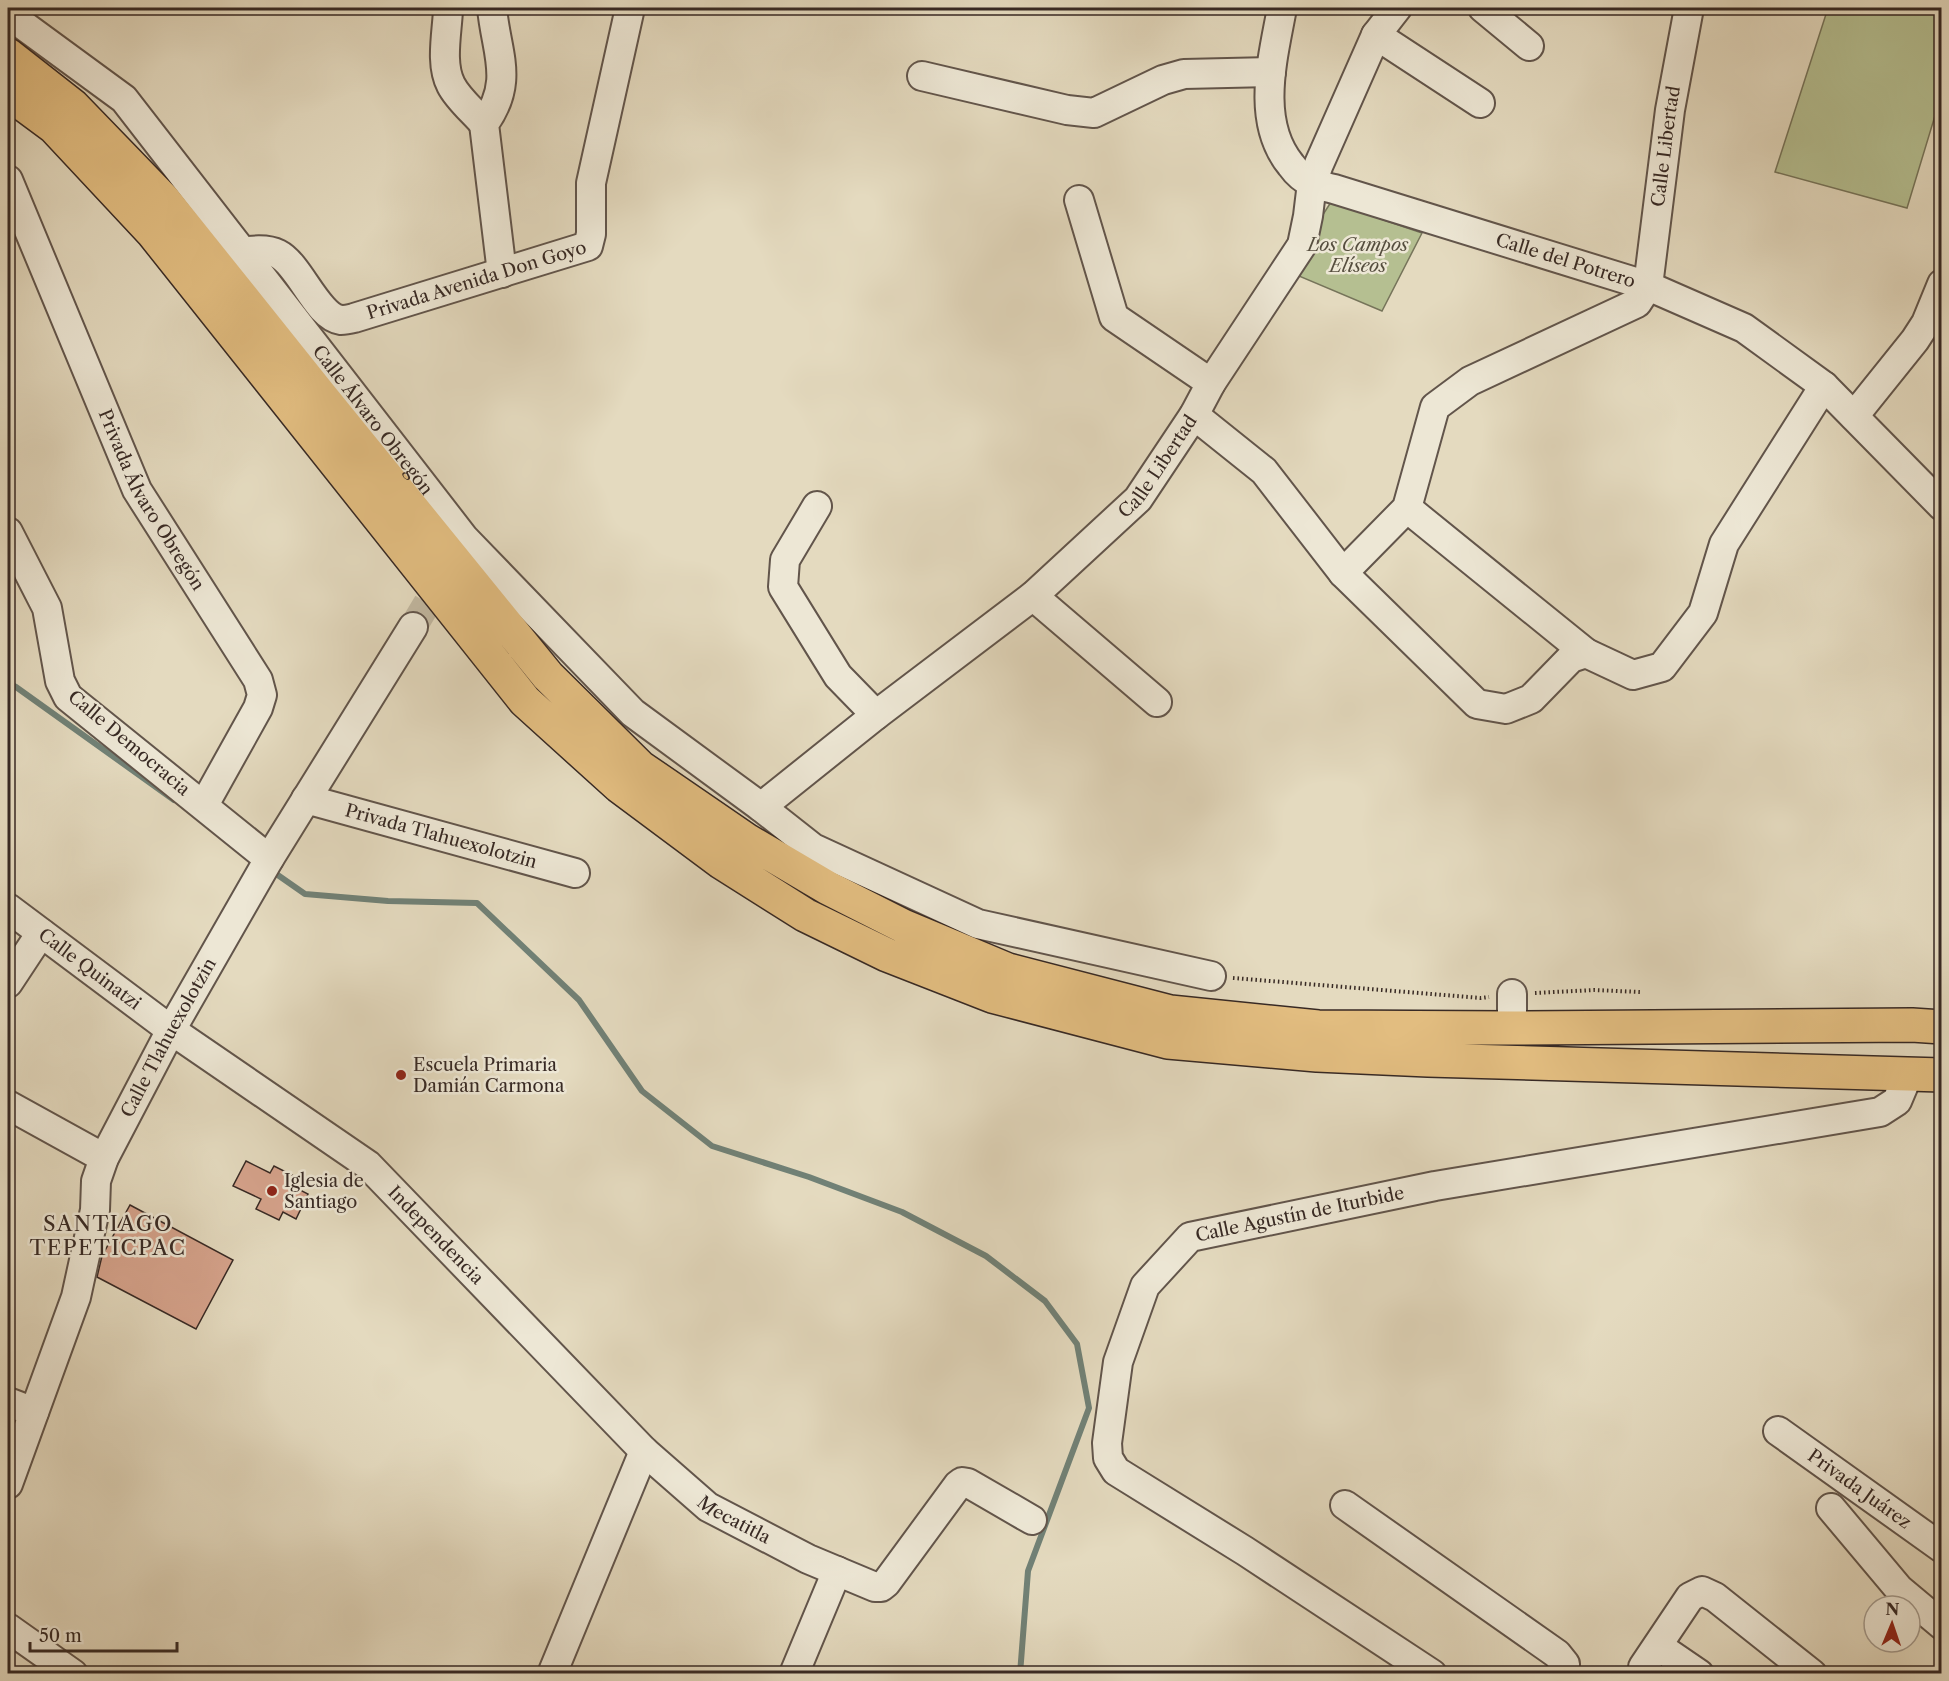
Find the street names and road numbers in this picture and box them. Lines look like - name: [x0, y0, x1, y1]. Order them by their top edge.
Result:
- street label: Calle Libertad: [1647, 84, 1685, 208]
- street label: Calle del Potrero: [1493, 229, 1638, 292]
- street label: Privada Avenida Don Goyo: [364, 236, 589, 324]
- street label: Calle Álvaro Obregón: [308, 341, 438, 500]
- street label: Privada Álvaro Obregón: [94, 406, 209, 595]
- street label: Calle Libertad: [1114, 411, 1202, 523]
- street label: Calle Democracia: [64, 686, 195, 801]
- street label: Privada Tlahuexolotzin: [343, 799, 539, 873]
- street label: Calle Quinatzi: [34, 924, 146, 1015]
- street label: Calle Tlahuexolotzin: [116, 954, 221, 1121]
- street label: Independencia: [383, 1181, 489, 1289]
- street label: Calle Agustín de Iturbide: [1193, 1182, 1406, 1247]
- street label: Privada Juárez: [1803, 1445, 1915, 1533]
- street label: Mecatitla: [693, 1492, 775, 1549]

